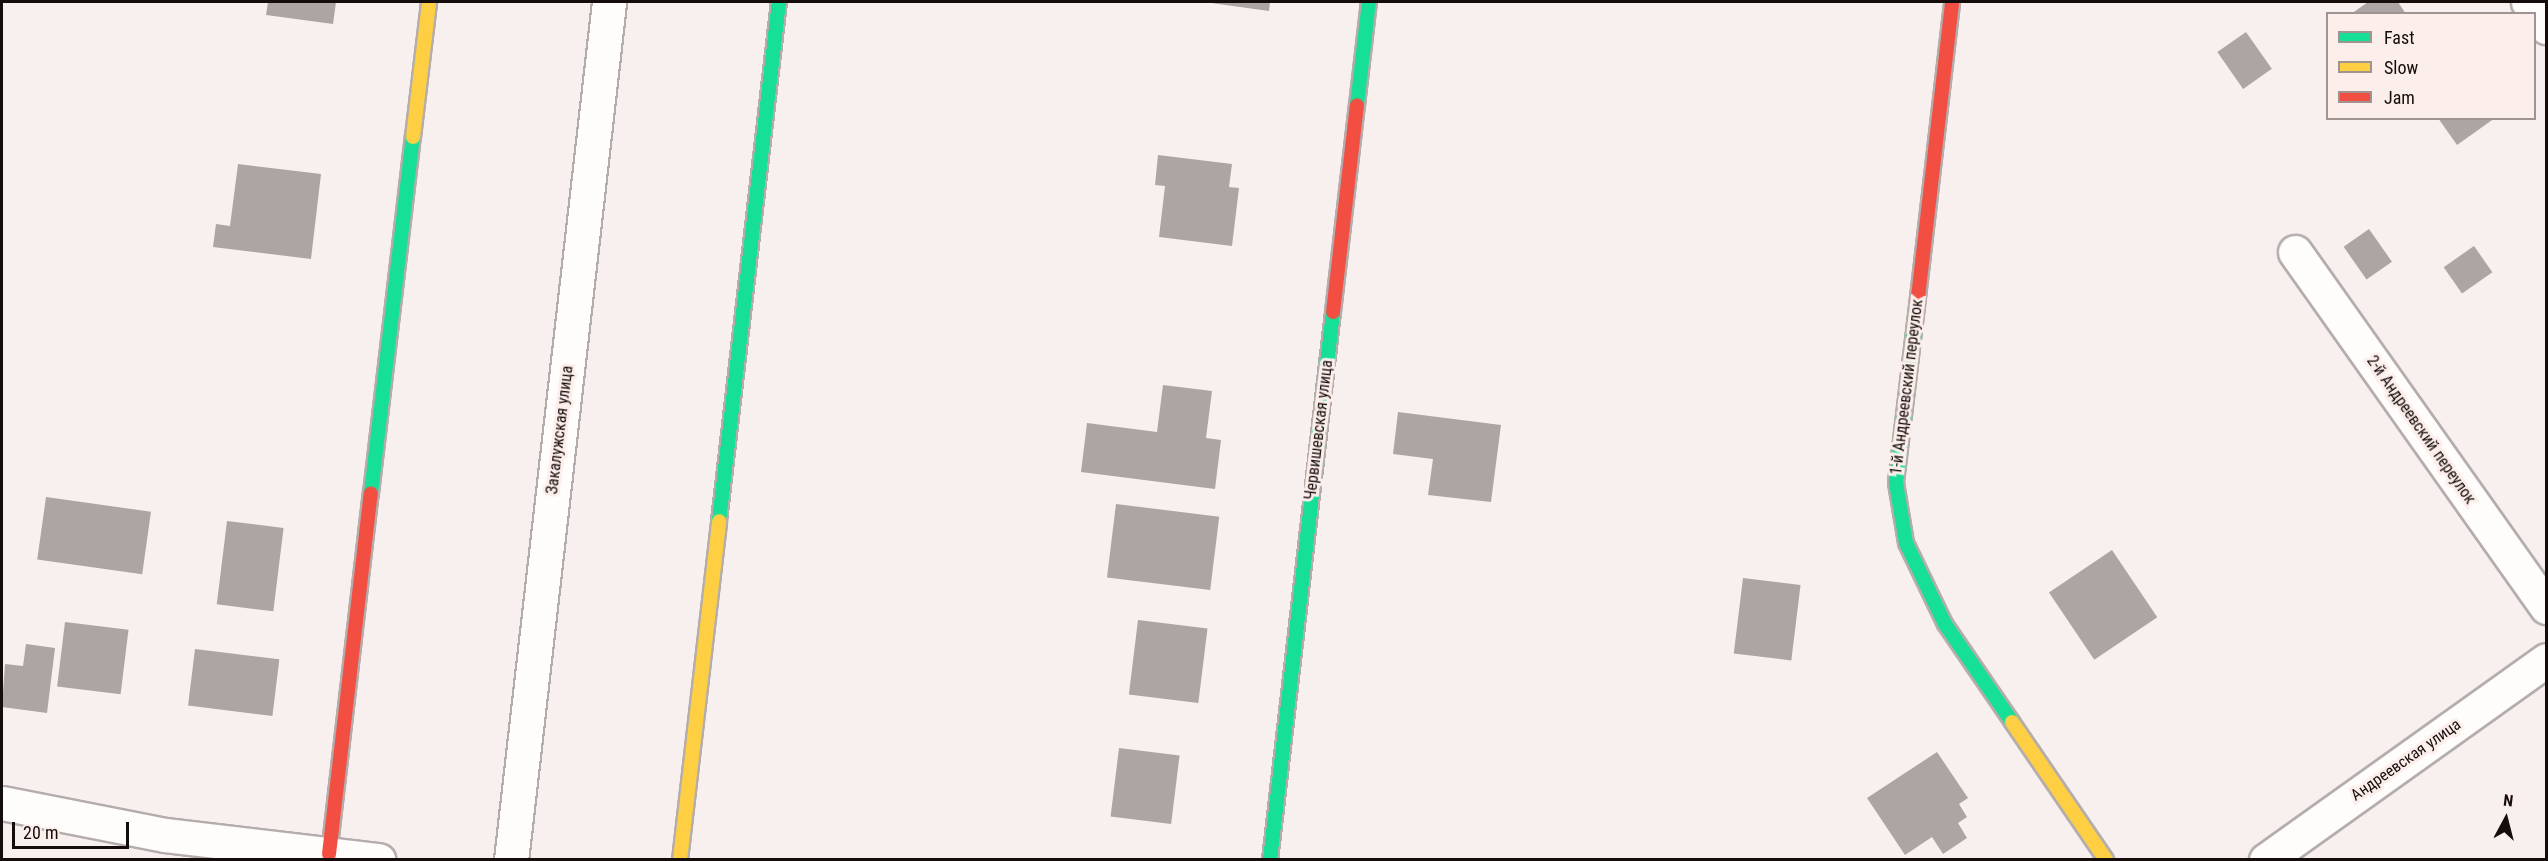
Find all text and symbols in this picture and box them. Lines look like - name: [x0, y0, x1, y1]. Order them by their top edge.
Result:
- legend: [2326, 12, 2536, 120]
- text: Fast: [2384, 27, 2415, 48]
- text: Slow: [2384, 57, 2418, 78]
- text: Jam: [2384, 87, 2415, 108]
- street label: 1-й Андреевский переулок: [1887, 298, 1927, 476]
- street label: 2-й Андреевский переулок: [2362, 352, 2480, 508]
- street label: Червишевская улица: [1301, 359, 1337, 501]
- street label: Закалужская улица: [543, 365, 577, 495]
- street label: Андреевская улица: [2347, 715, 2465, 805]
- north arrow: [2476, 789, 2536, 849]
- text: N: [2502, 791, 2514, 811]
- scale bar: [15, 810, 132, 848]
- text: 20 m: [23, 822, 58, 843]

